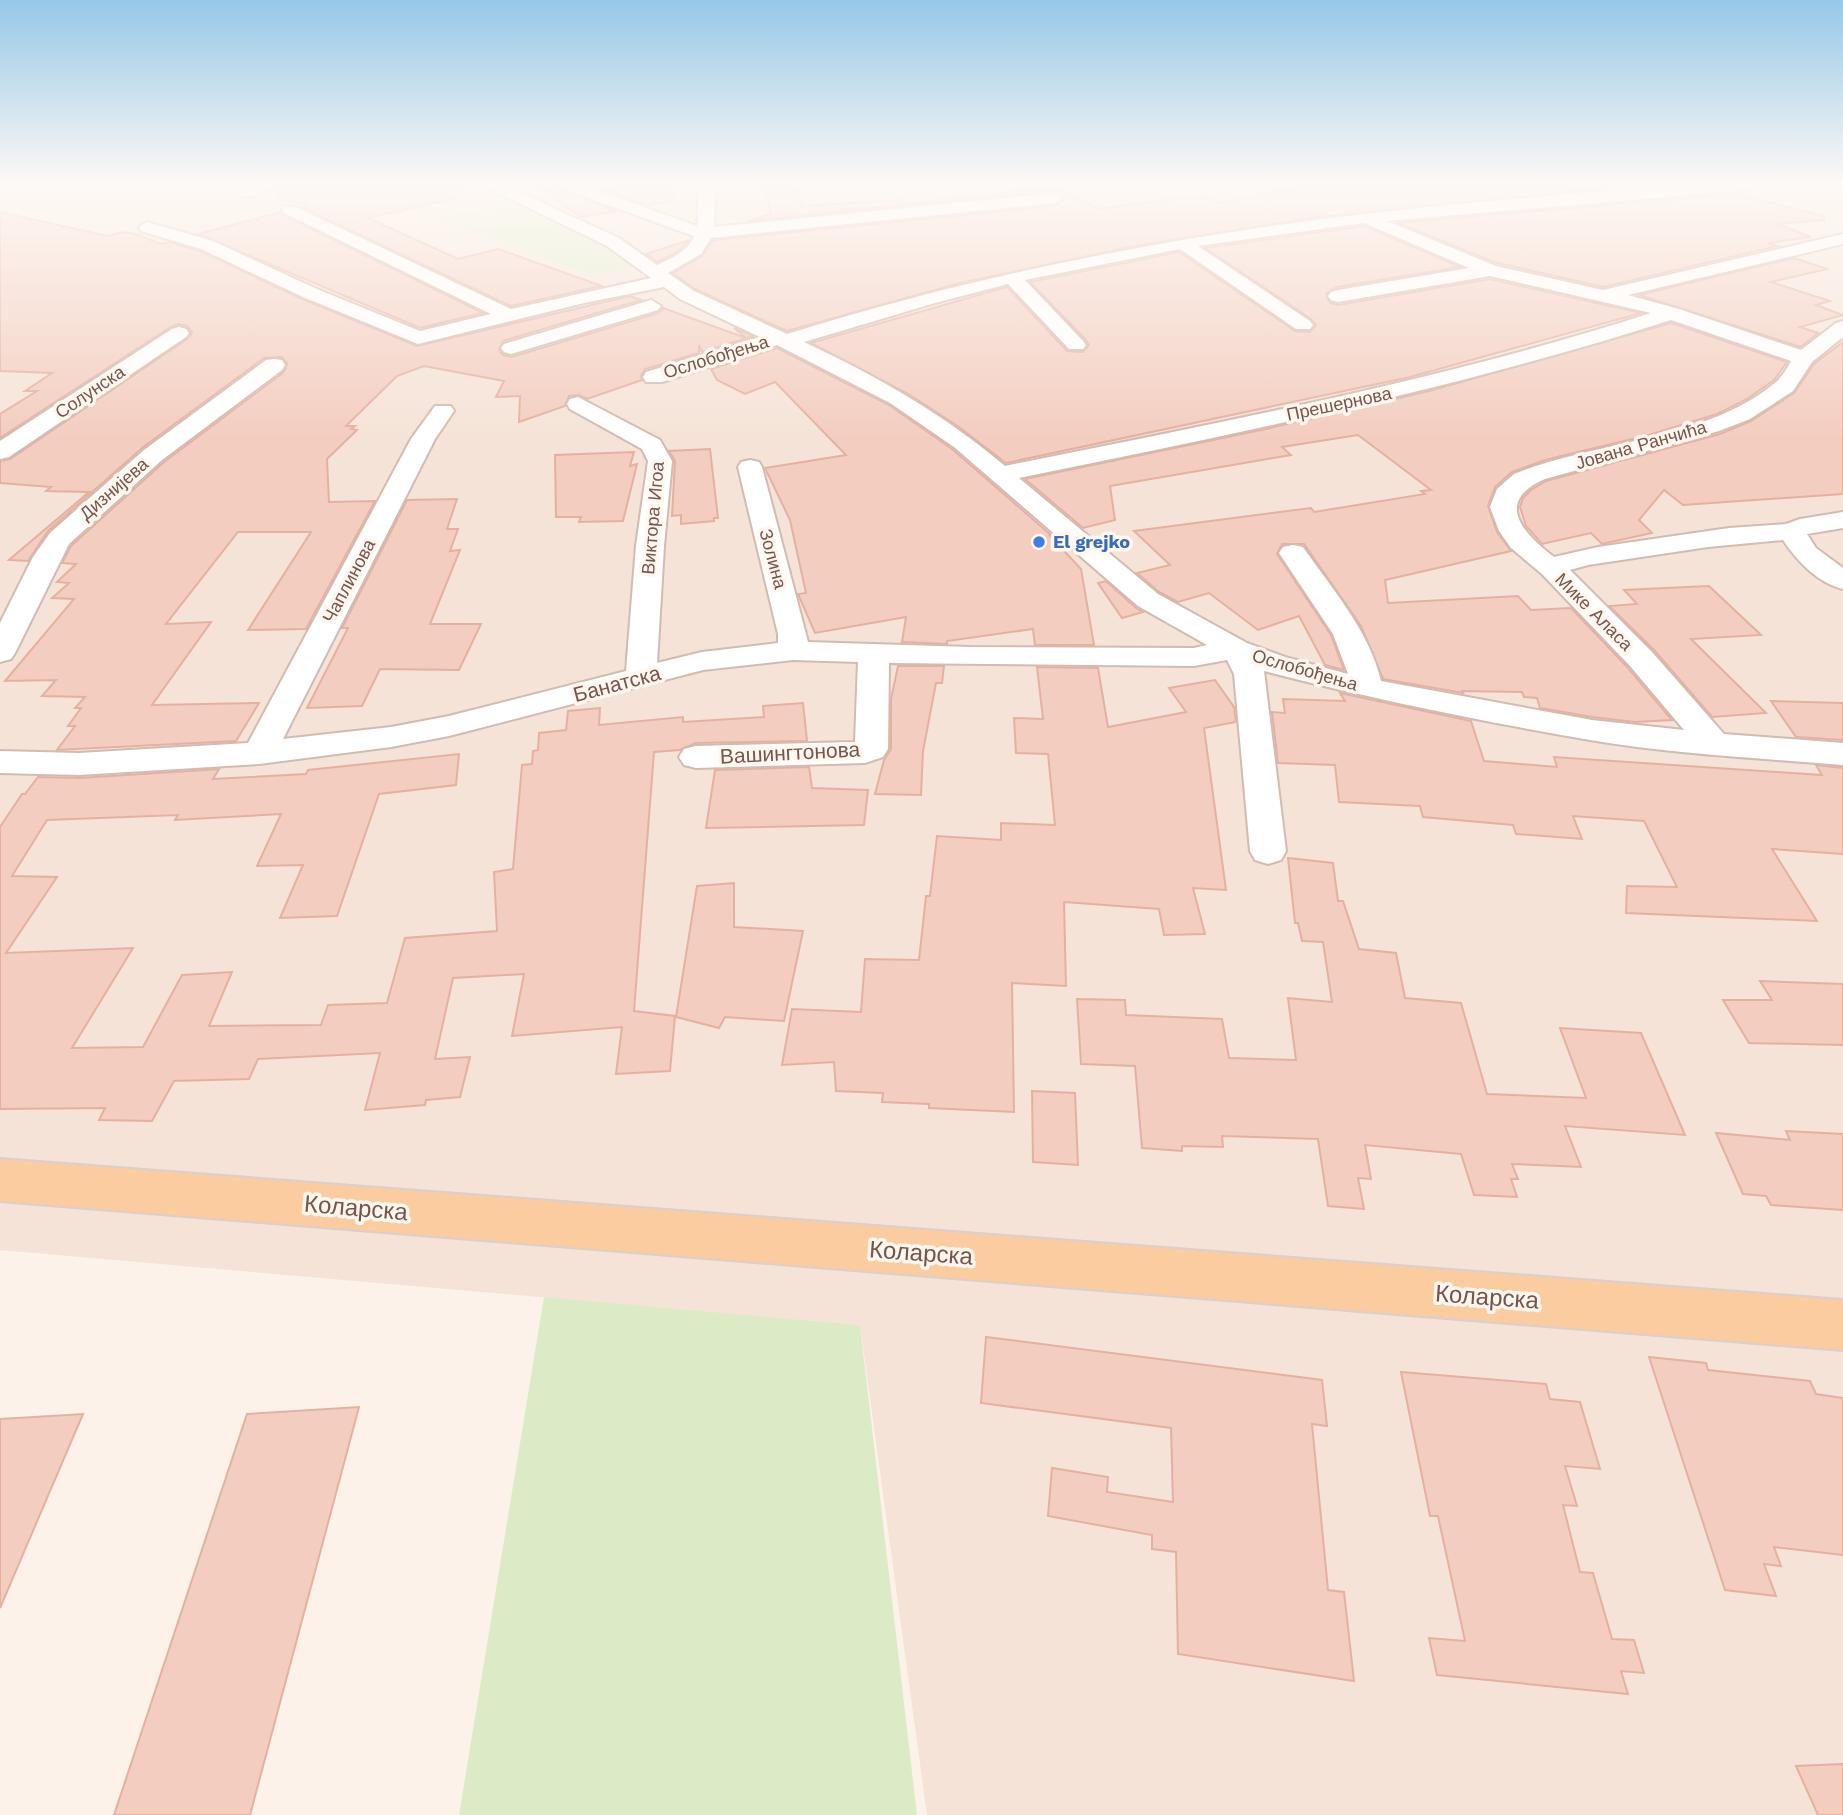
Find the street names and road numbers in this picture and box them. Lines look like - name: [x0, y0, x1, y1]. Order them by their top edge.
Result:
- street label: Ослобођења: [661, 330, 772, 382]
- street label: Солунска: [51, 360, 129, 422]
- street label: Прешернова: [1285, 382, 1394, 425]
- street label: Јована Ранчића: [1573, 416, 1710, 473]
- street label: Дизнијева: [75, 453, 153, 524]
- street label: Виктора Игоа: [637, 460, 668, 575]
- street label: Золина: [755, 527, 792, 592]
- street label: Чаплинова: [318, 535, 380, 626]
- street label: Мике Аласа: [1551, 569, 1638, 655]
- street label: Ослобођења: [1250, 644, 1361, 695]
- street label: Банатска: [570, 660, 664, 707]
- street label: Вашингтонова: [719, 736, 861, 769]
- street label: Коларска: [303, 1190, 410, 1227]
- street label: Коларска: [868, 1235, 974, 1271]
- street label: Коларска: [1434, 1279, 1540, 1315]

